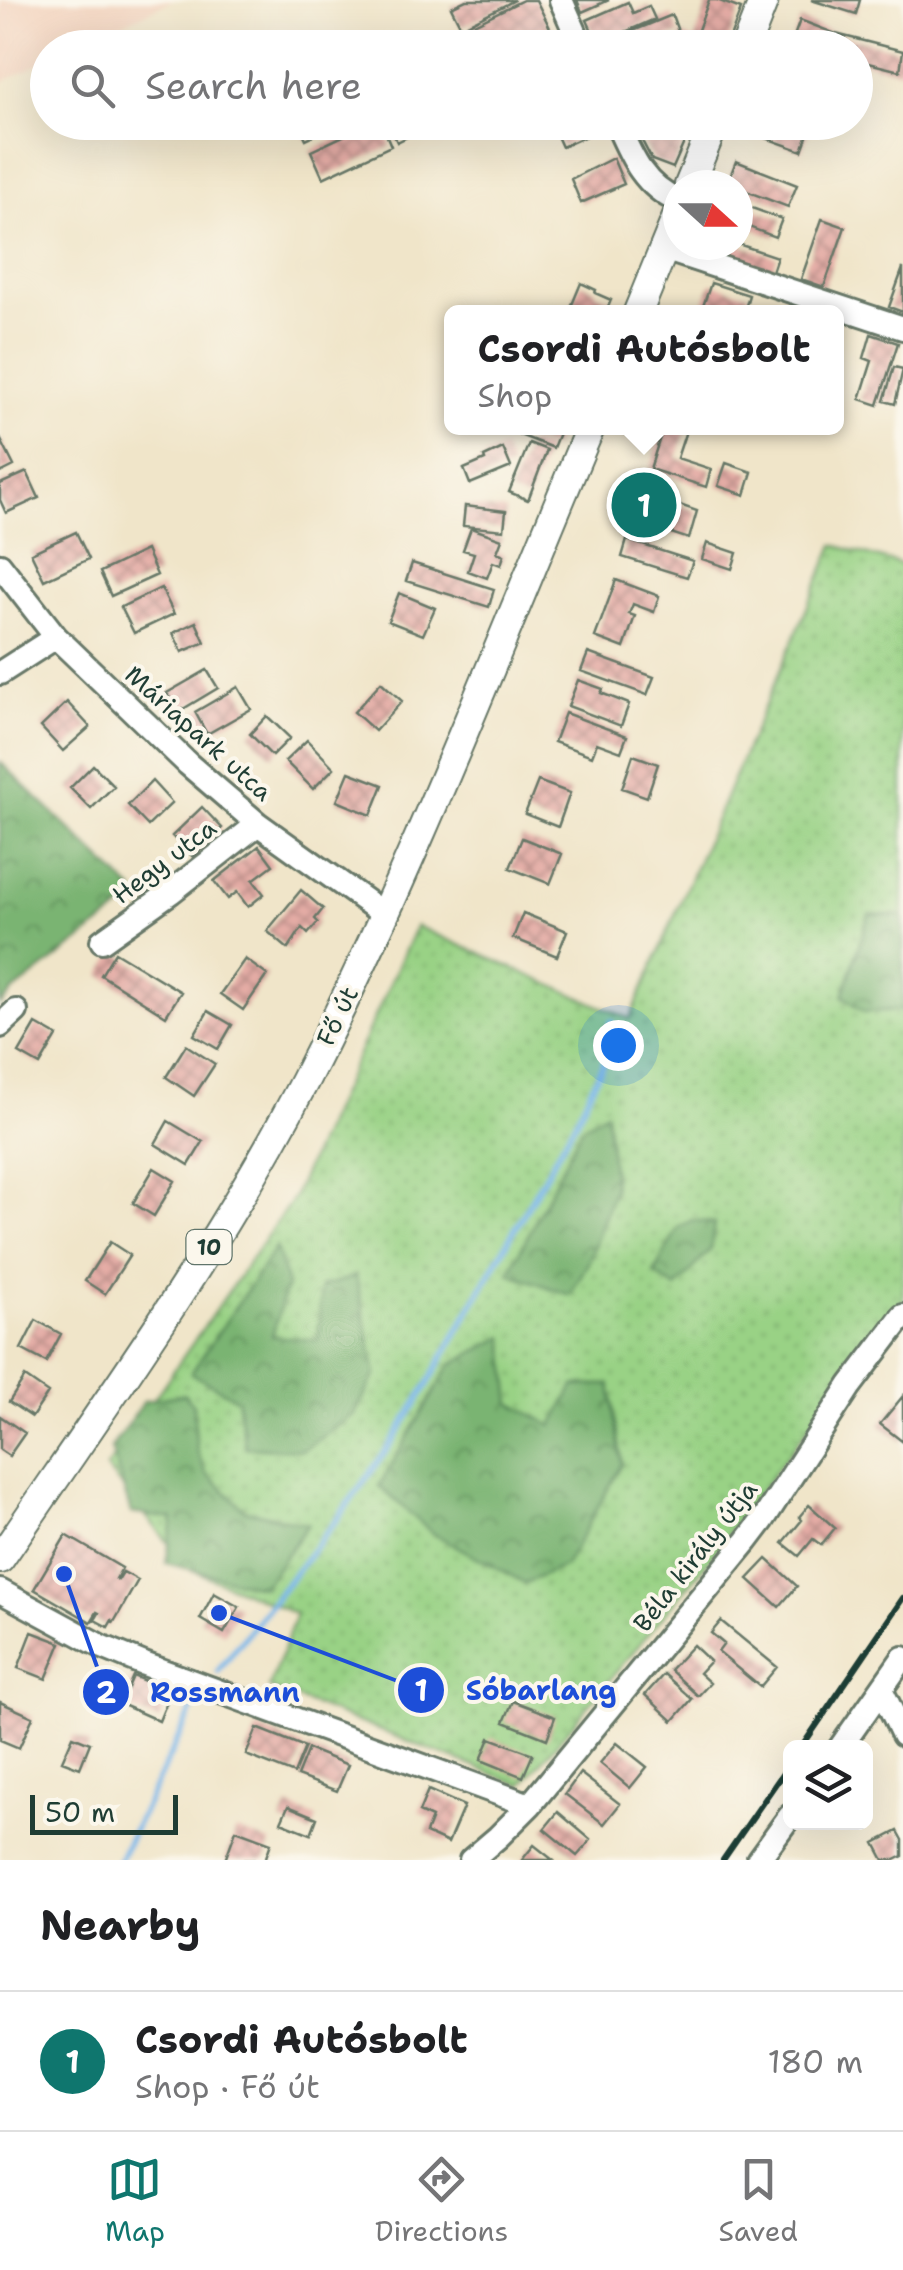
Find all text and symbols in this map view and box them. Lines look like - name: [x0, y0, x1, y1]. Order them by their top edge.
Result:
- search box: [30, 30, 873, 140]
- icon: search: [65, 58, 120, 113]
- text: Search here: [145, 60, 362, 111]
- north arrow: [663, 170, 753, 260]
- popup: [444, 305, 844, 435]
- text: Csordi Autósbolt: [478, 323, 810, 374]
- text: Shop: [478, 374, 552, 417]
- pin: 1: [612, 468, 676, 542]
- street label: Máriapark utca: [118, 658, 280, 809]
- street label: Hegy utca: [105, 810, 223, 911]
- street label: Fő út: [308, 981, 366, 1051]
- your location: [593, 1020, 644, 1071]
- road number: 10: [186, 1230, 232, 1264]
- street label: Béla király útja: [625, 1473, 765, 1639]
- callout: Sóbarlang: [396, 1661, 637, 1719]
- callout: Rossmann: [81, 1663, 320, 1721]
- text: 1: [414, 1670, 428, 1711]
- text: Sóbarlang: [466, 1671, 616, 1709]
- text: 2: [96, 1672, 117, 1713]
- text: Rossmann: [150, 1673, 300, 1711]
- map controls: [783, 1740, 873, 1830]
- button: layers: [783, 1740, 873, 1830]
- scale bar: [30, 1790, 178, 1834]
- text: 50 m: [45, 1793, 115, 1831]
- text: Nearby: [40, 1897, 200, 1953]
- text: Csordi Autósbolt: [135, 2014, 468, 2065]
- text: 1: [65, 2040, 80, 2083]
- text: 180 m: [767, 2040, 863, 2083]
- text: Shop · Fő út: [135, 2065, 320, 2108]
- tab: Map: [105, 2152, 165, 2250]
- tab: Directions: [375, 2152, 508, 2250]
- tab: Saved: [718, 2152, 798, 2250]

